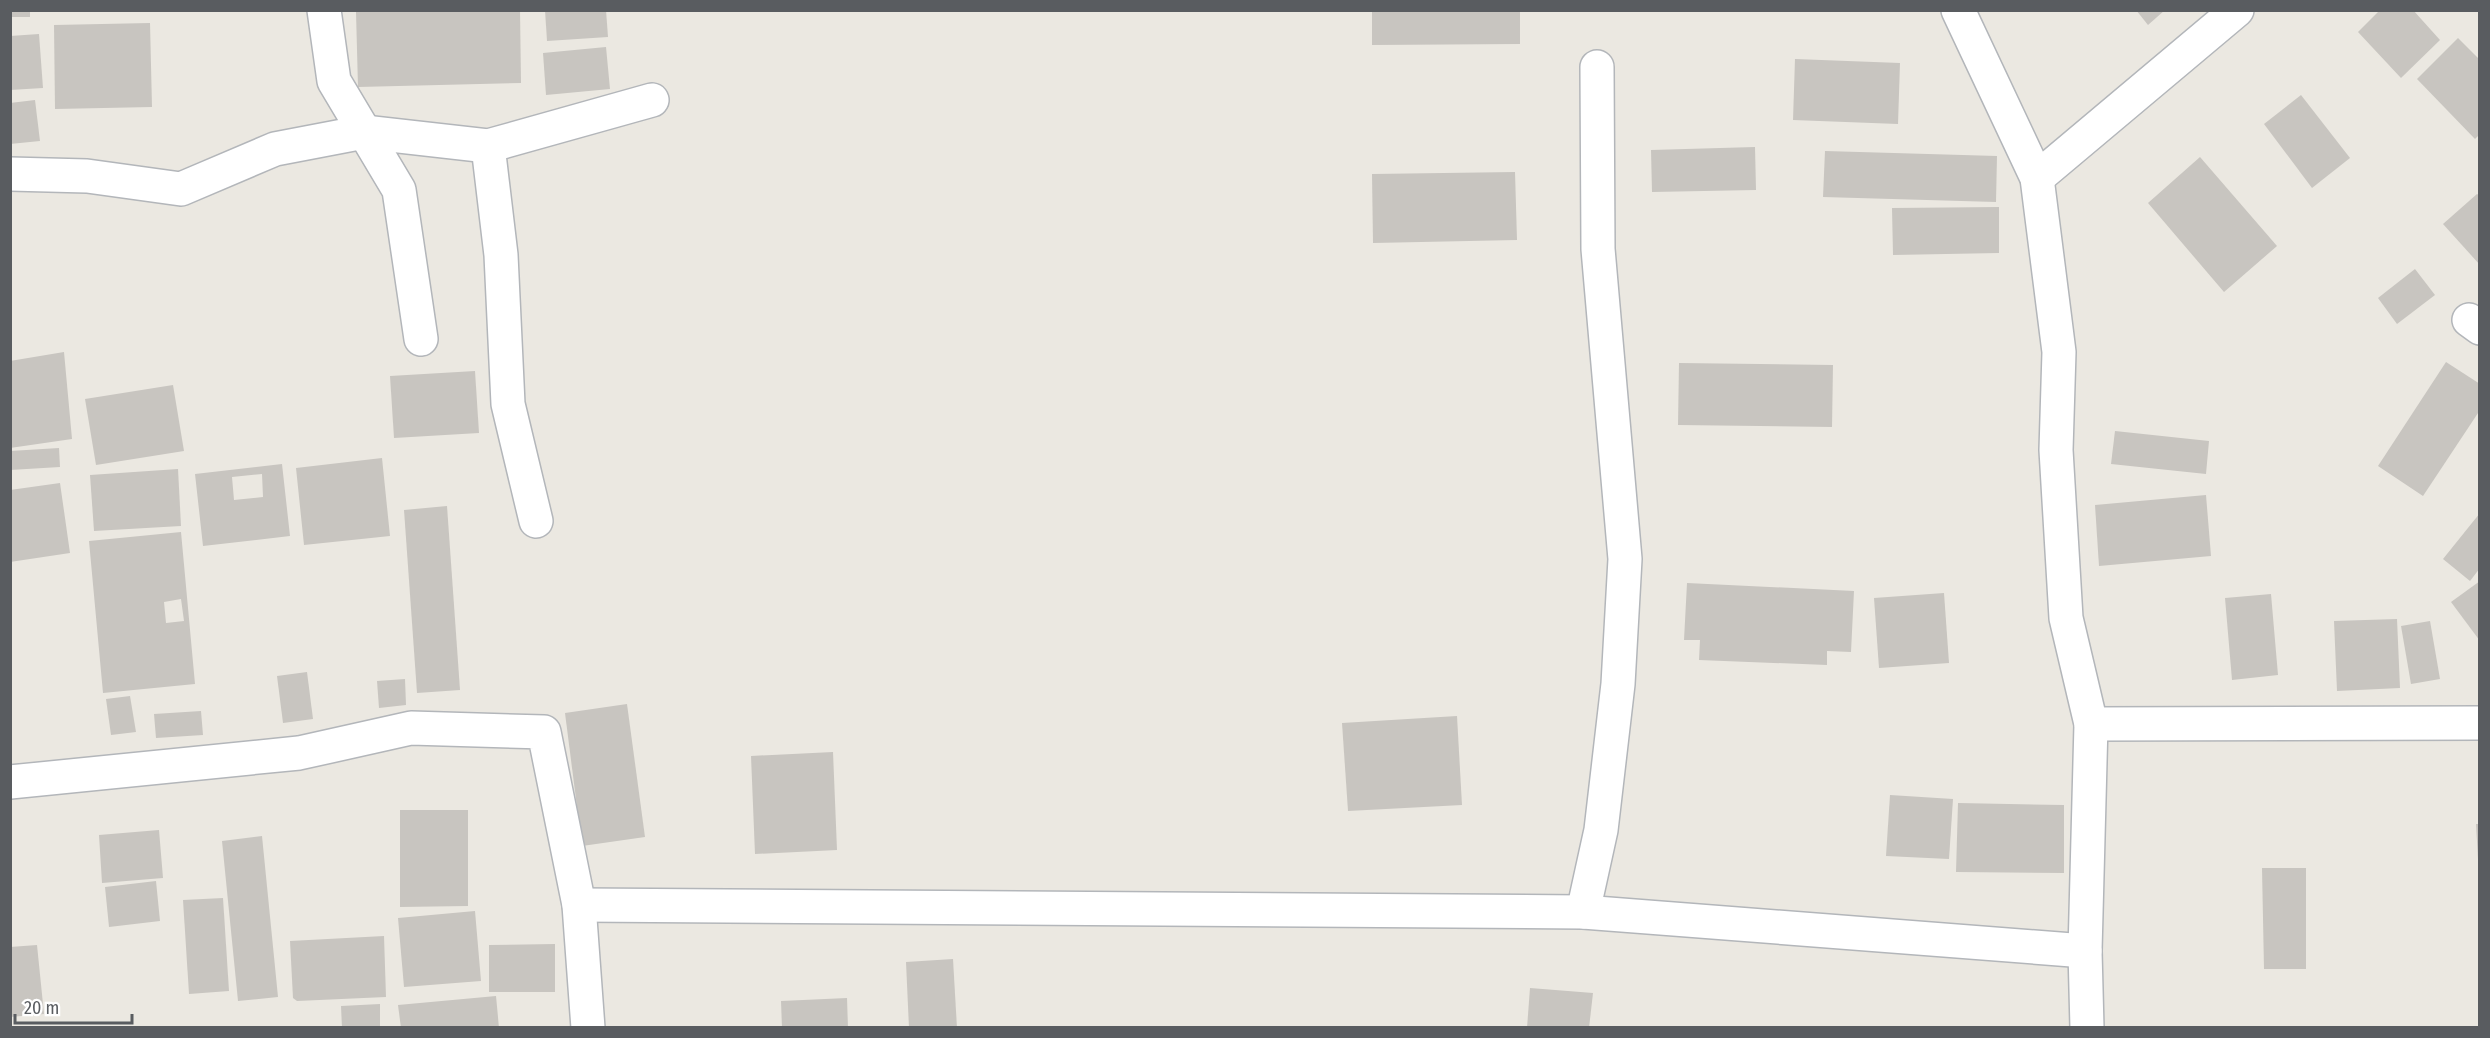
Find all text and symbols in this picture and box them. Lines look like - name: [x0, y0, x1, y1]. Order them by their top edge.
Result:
- scale bar: [15, 987, 132, 1025]
- text: 20 m: [24, 997, 59, 1019]

